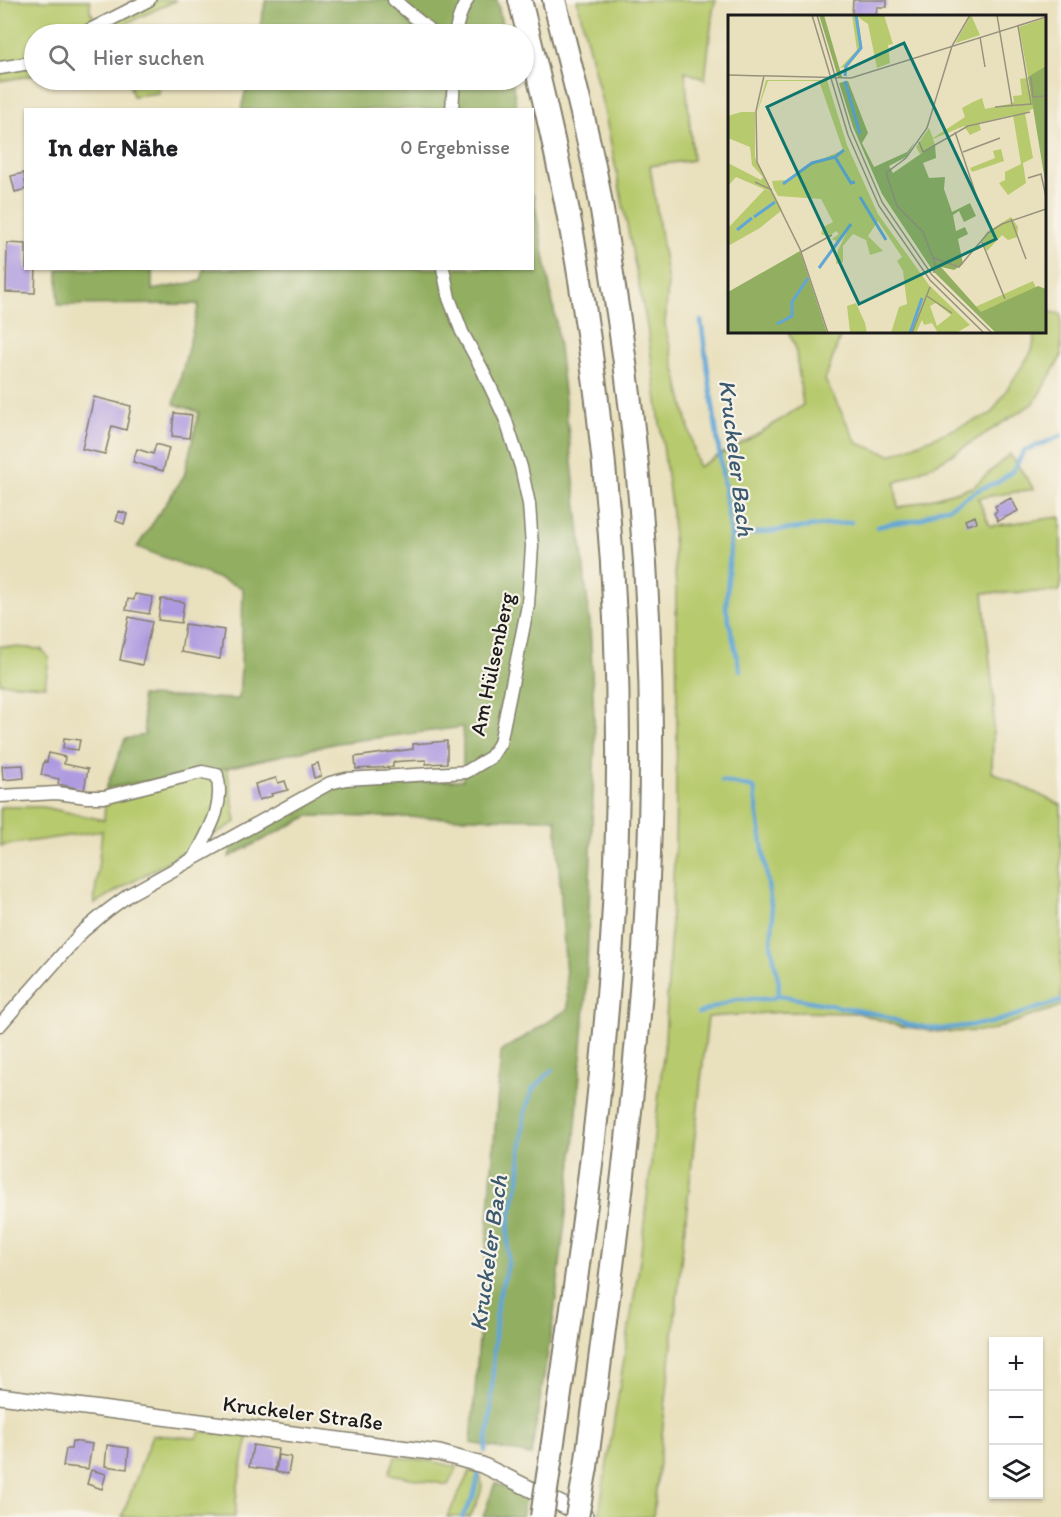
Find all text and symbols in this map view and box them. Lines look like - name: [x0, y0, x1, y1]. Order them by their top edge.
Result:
- inset map: [728, 15, 1046, 333]
- search box: [24, 24, 534, 90]
- icon: search: [45, 41, 78, 74]
- text: Hier suchen: [93, 44, 204, 71]
- text: In der Nähe: [48, 131, 178, 163]
- text: 0 Ergebnisse: [400, 135, 510, 159]
- water label: Kruckeler Bach: [713, 378, 761, 539]
- street label: Am Hülsenberg: [464, 589, 521, 738]
- water label: Kruckeler Bach: [463, 1172, 513, 1333]
- map controls: [989, 1337, 1043, 1499]
- button: +: [989, 1337, 1043, 1391]
- street label: Kruckeler Straße: [221, 1390, 385, 1436]
- button: −: [989, 1391, 1043, 1445]
- button: layers: [989, 1445, 1043, 1499]

